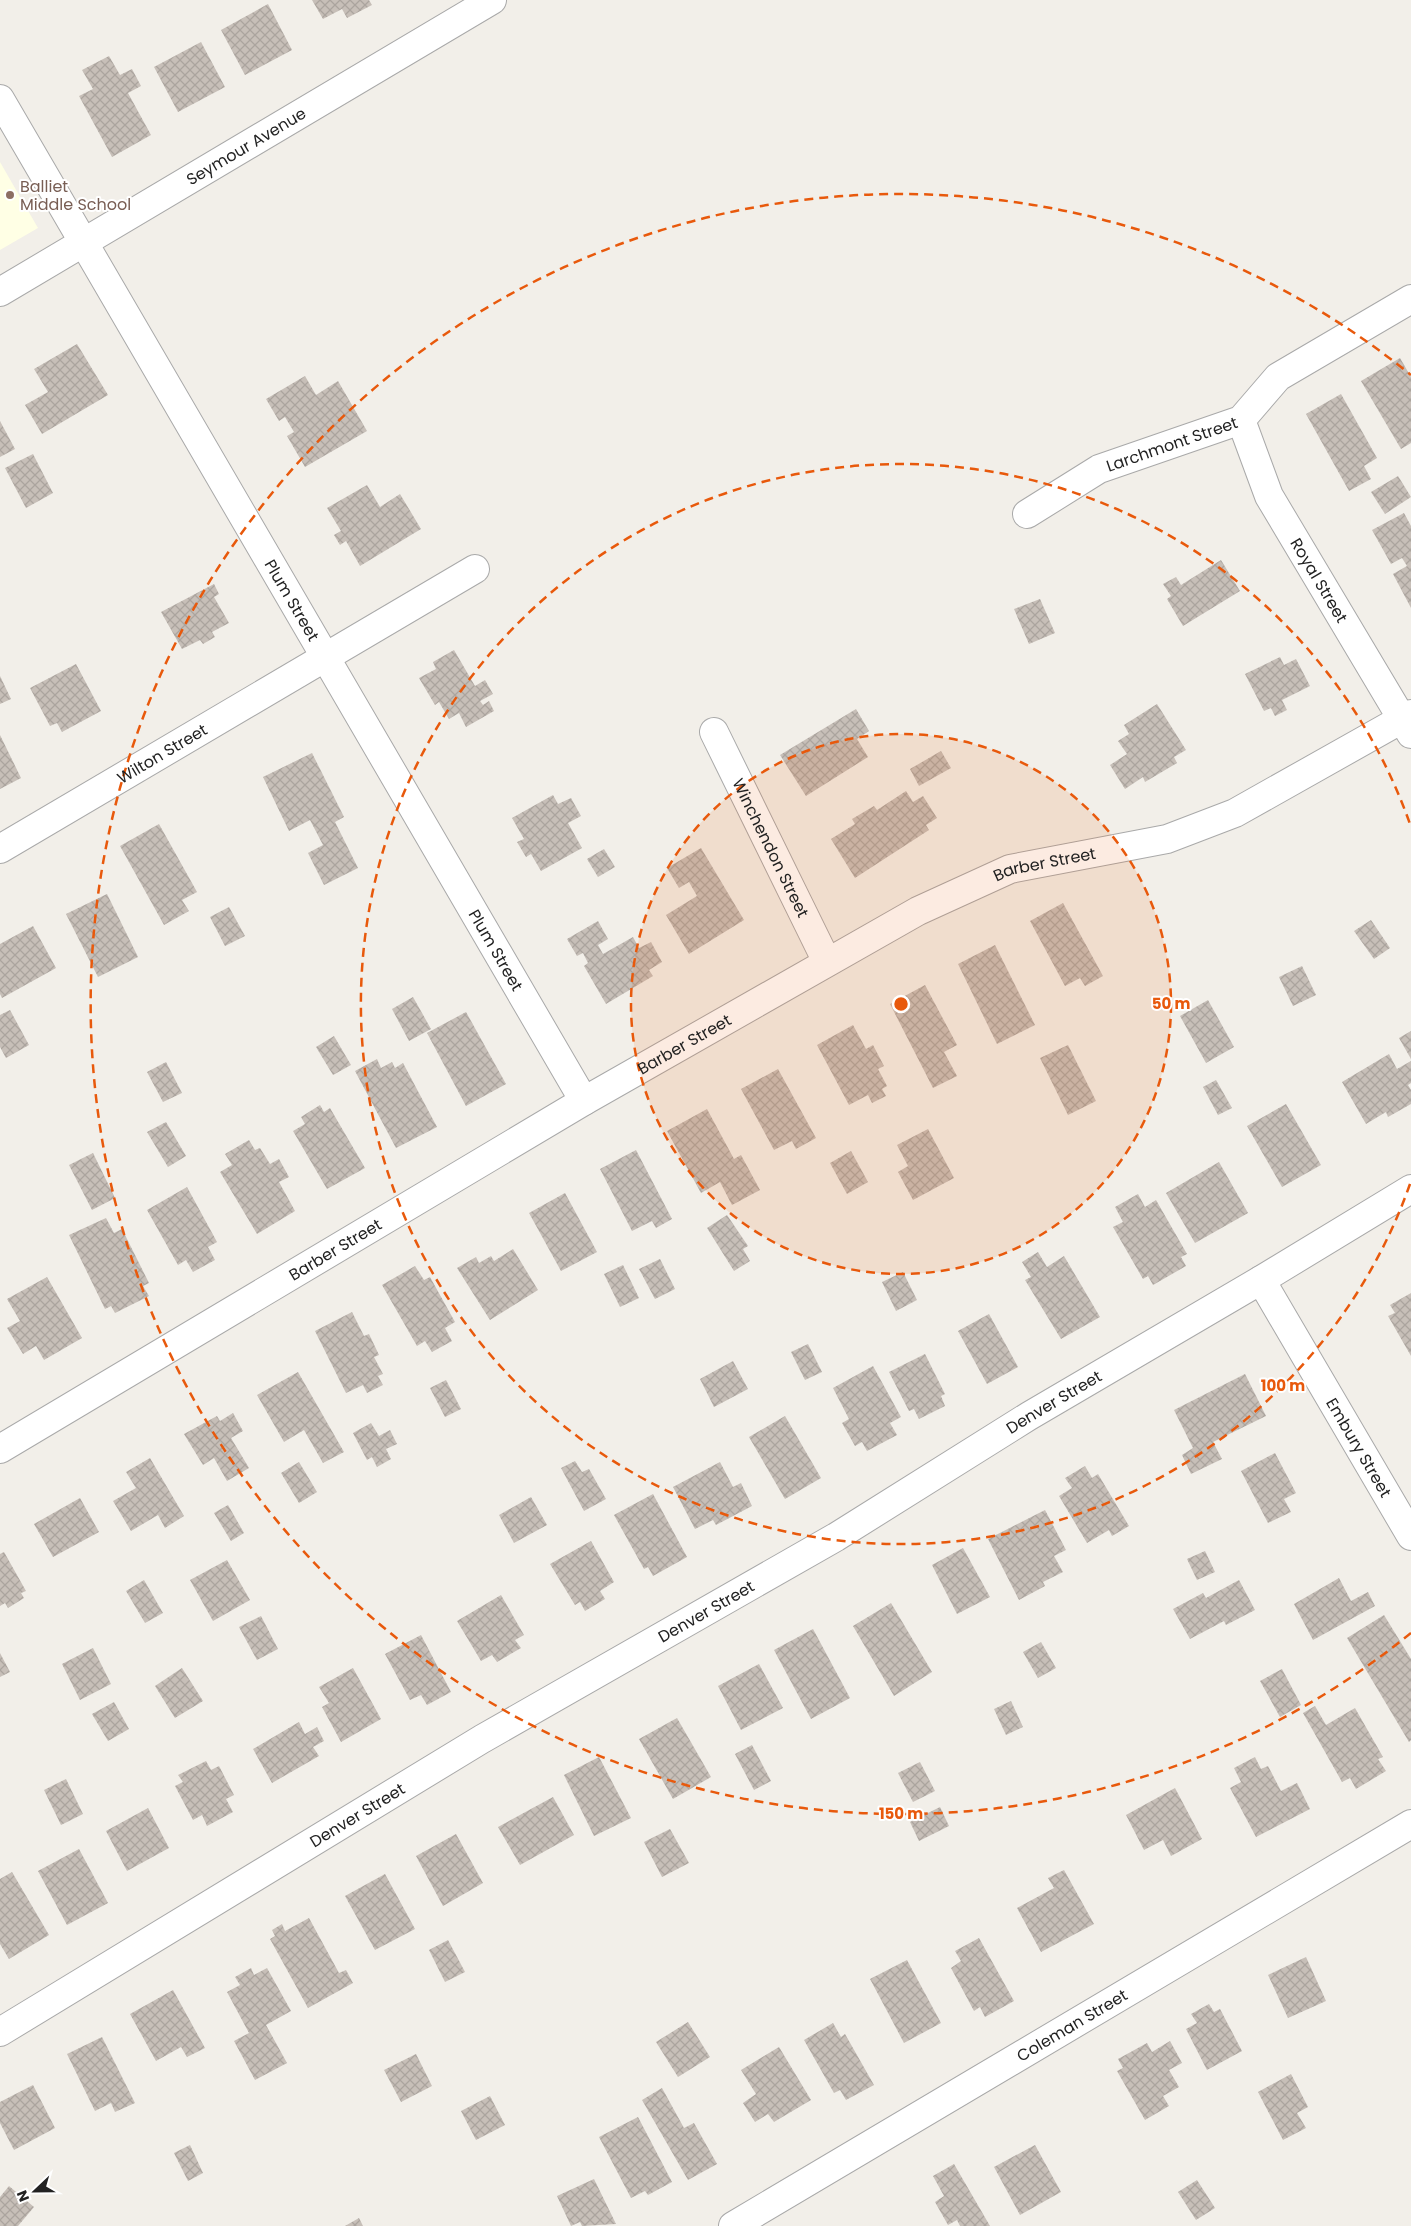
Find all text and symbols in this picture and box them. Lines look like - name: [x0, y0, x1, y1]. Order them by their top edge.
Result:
- street label: Seymour Avenue: [182, 102, 310, 191]
- place label: Balliet Middle School: [20, 175, 131, 216]
- marker: Balliet Middle School: [4, 189, 16, 201]
- street label: Larchmont Street: [1103, 411, 1241, 478]
- street label: Royal Street: [1285, 534, 1353, 627]
- street label: Plum Street: [259, 555, 325, 646]
- street label: Wilton Street: [113, 718, 212, 790]
- street label: Winchendon Street: [727, 775, 814, 922]
- street label: Barber Street: [990, 842, 1098, 887]
- street label: Plum Street: [463, 905, 529, 996]
- text: 50 m: [1152, 993, 1190, 1014]
- centre of rings: [892, 995, 910, 1013]
- street label: Barber Street: [633, 1009, 736, 1080]
- street label: Barber Street: [285, 1213, 386, 1286]
- street label: Denver Street: [1002, 1365, 1106, 1440]
- text: 100 m: [1261, 1375, 1305, 1396]
- street label: Embury Street: [1320, 1394, 1397, 1502]
- street label: Denver Street: [654, 1575, 759, 1648]
- street label: Denver Street: [306, 1777, 410, 1853]
- text: 150 m: [879, 1803, 923, 1824]
- street label: Coleman Street: [1012, 1984, 1132, 2067]
- north arrow: [10, 2166, 60, 2216]
- text: N: [12, 2187, 34, 2204]

